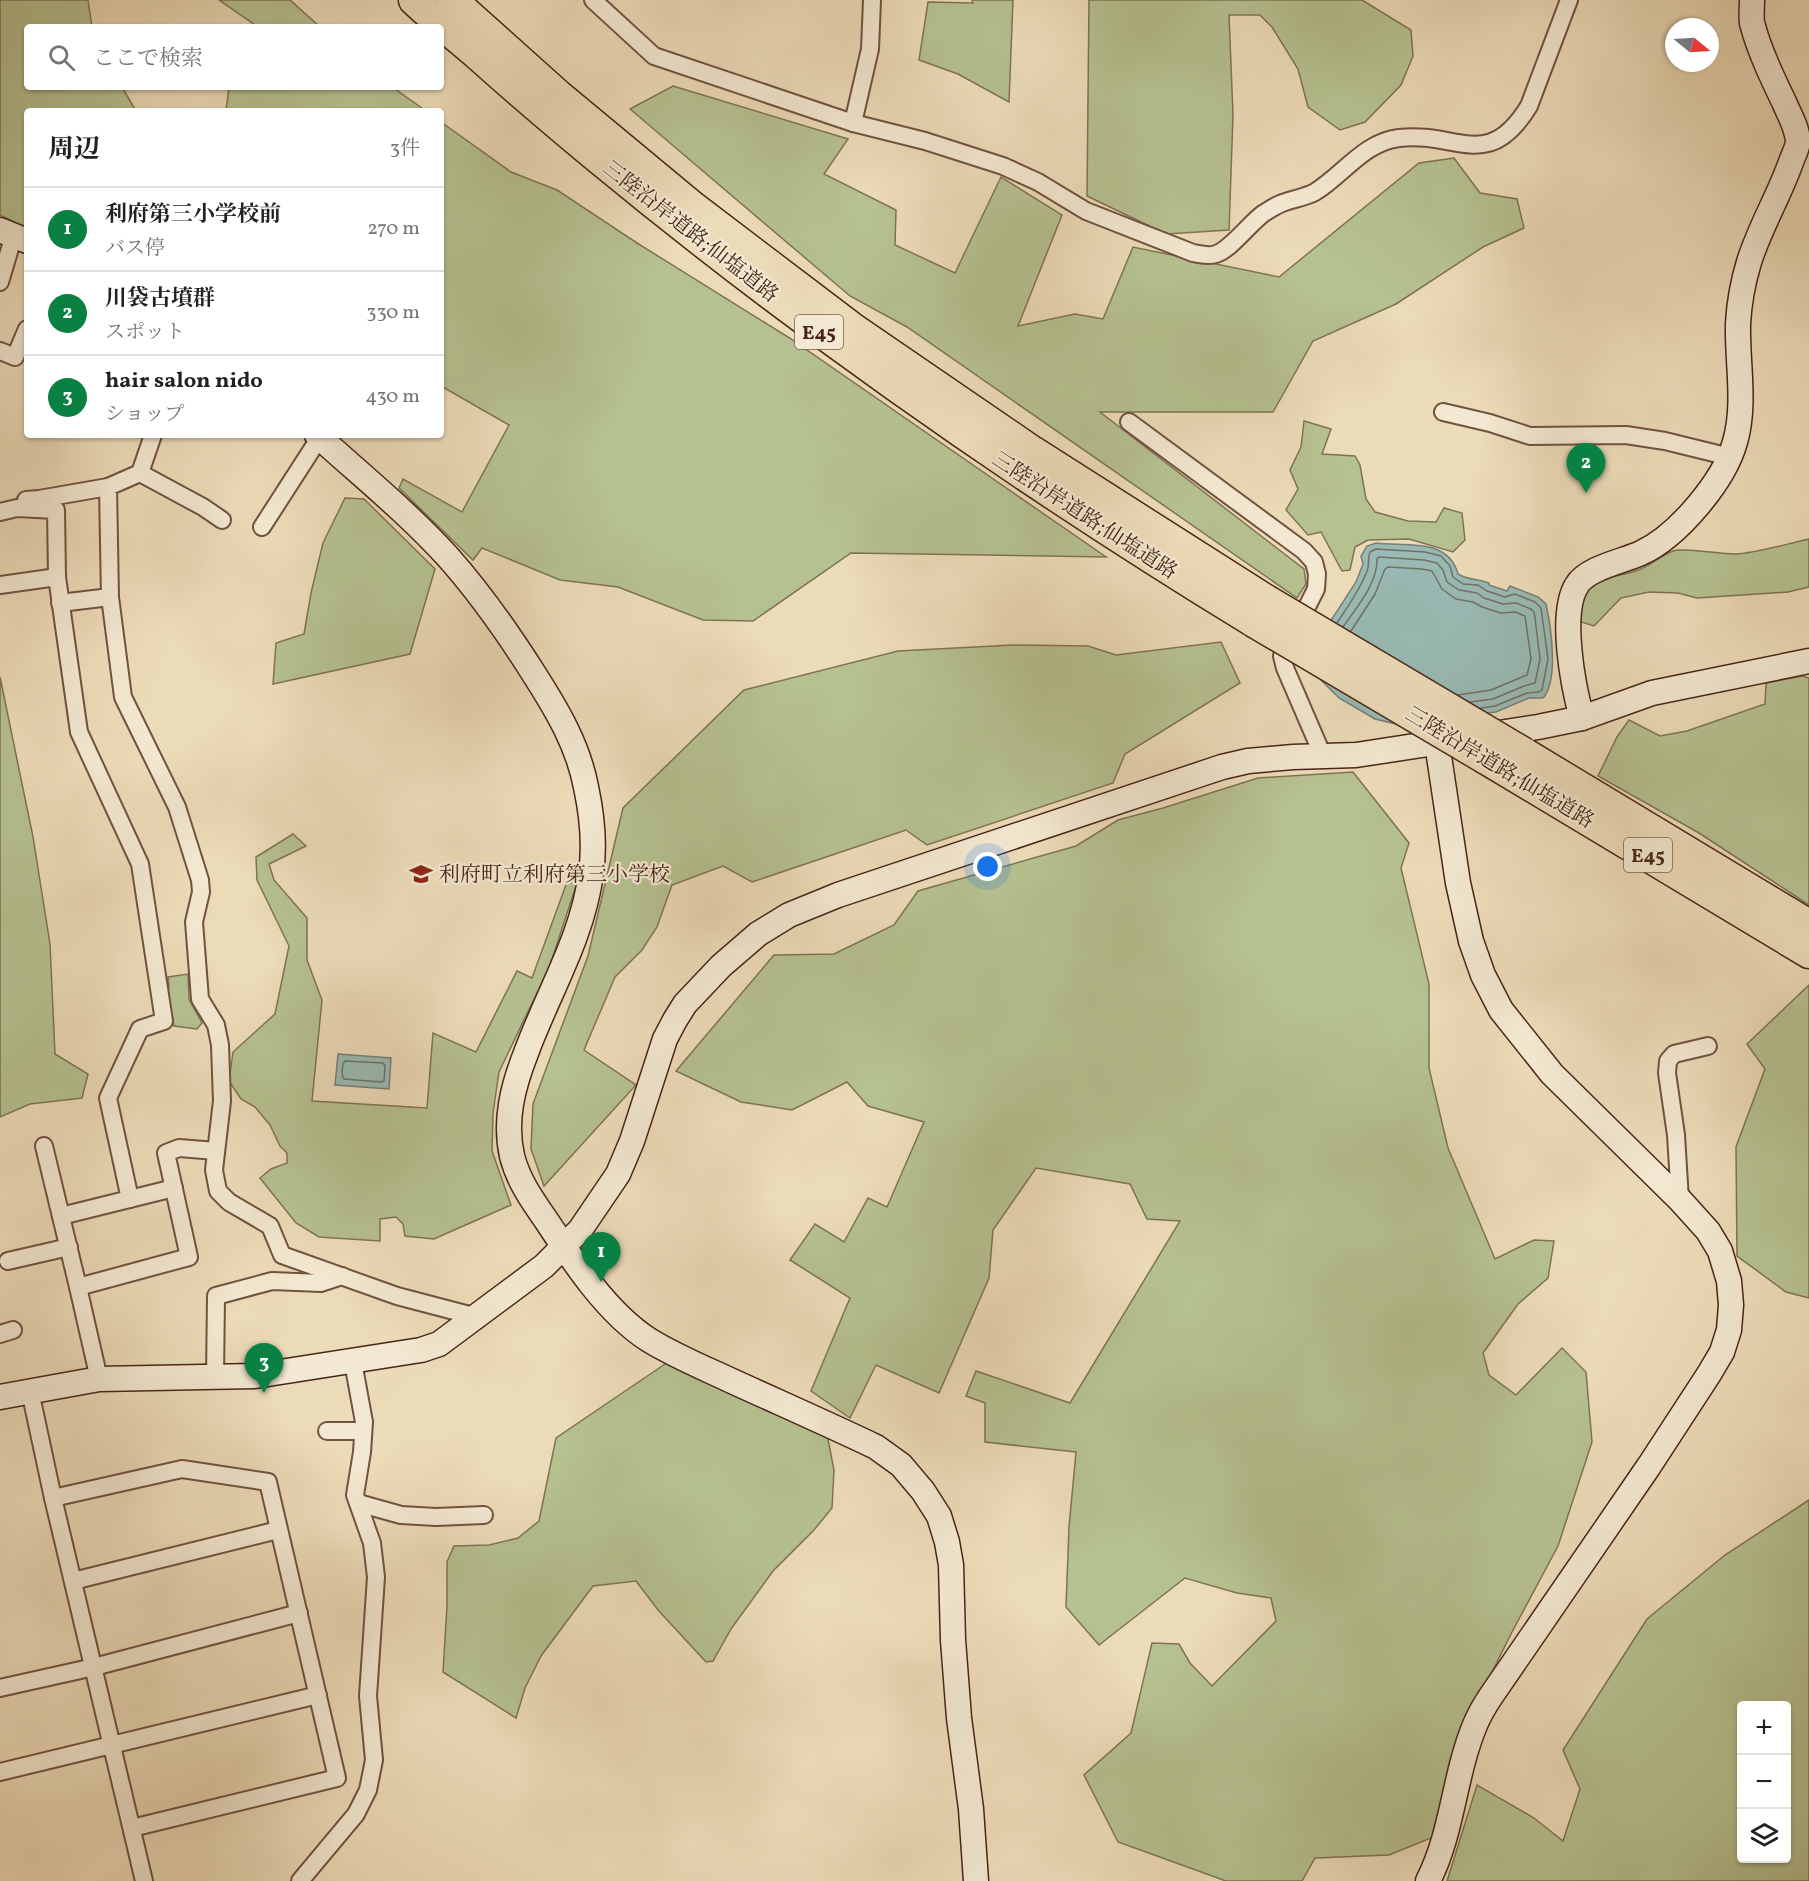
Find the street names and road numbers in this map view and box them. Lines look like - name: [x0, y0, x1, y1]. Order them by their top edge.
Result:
- street label: 三陸沿岸道路;仙塩道路: [596, 154, 784, 310]
- road number: E45: [795, 315, 843, 349]
- street label: 三陸沿岸道路;仙塩道路: [986, 445, 1182, 587]
- street label: 三陸沿岸道路;仙塩道路: [1399, 700, 1599, 836]
- road number: E45: [1624, 838, 1672, 872]

